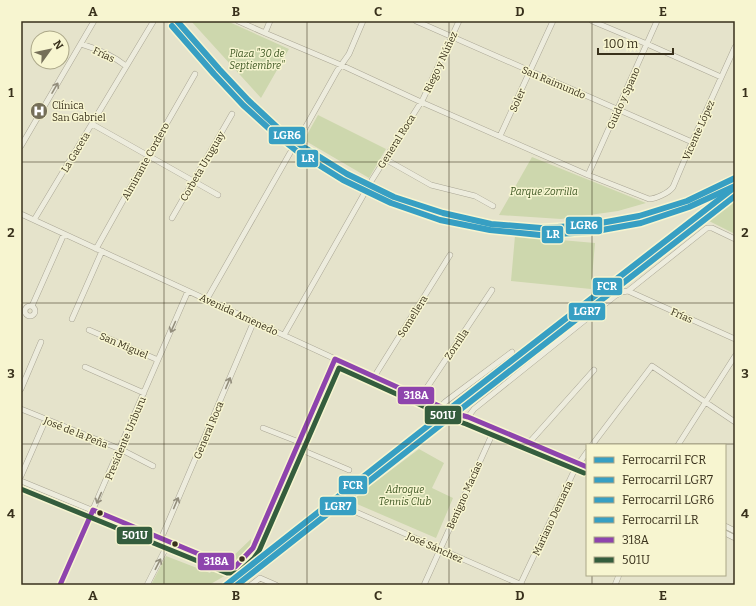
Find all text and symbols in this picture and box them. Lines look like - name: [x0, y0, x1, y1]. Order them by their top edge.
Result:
- text: A: [88, 4, 98, 19]
- text: B: [232, 4, 240, 19]
- text: C: [374, 4, 382, 19]
- text: D: [515, 4, 525, 19]
- text: E: [659, 4, 667, 19]
- street label: Riego y Núñez: [421, 29, 460, 95]
- north arrow: [30, 30, 70, 70]
- scale bar: [598, 30, 673, 56]
- text: 100 m: [604, 37, 639, 51]
- text: N: [50, 38, 66, 52]
- street label: Frías: [91, 44, 117, 65]
- park label: Plaza "30 de Septiembre": [229, 48, 285, 72]
- street label: San Raimundo: [520, 64, 588, 102]
- street label: Guido y Spano: [605, 65, 643, 131]
- one-way arrow: [51, 83, 59, 94]
- text: 1: [8, 85, 14, 100]
- text: 1: [742, 85, 748, 100]
- street label: Soler: [507, 86, 529, 114]
- street label: Vicente López: [680, 98, 718, 162]
- place label: Clínica San Gabriel: [52, 99, 106, 124]
- hospital icon: Clínica San Gabriel: [29, 101, 49, 121]
- street label: General Roca: [375, 112, 419, 171]
- street label: Almirante Cordero: [120, 120, 172, 202]
- line badge: LGR6: [268, 126, 306, 145]
- street label: Corbeta Uruguay: [178, 129, 228, 204]
- text: LGR6: [273, 129, 301, 142]
- street label: La Gaceta: [59, 130, 93, 175]
- line badge: LR: [296, 149, 319, 168]
- text: LR: [301, 152, 315, 165]
- park label: Parque Zorrilla: [510, 186, 578, 198]
- line badge: LGR6: [565, 216, 603, 235]
- text: LGR6: [570, 219, 598, 232]
- text: 2: [7, 225, 15, 240]
- line badge: LR: [541, 225, 564, 244]
- text: 2: [741, 225, 749, 240]
- text: LR: [546, 228, 560, 241]
- line badge: FCR: [592, 277, 623, 296]
- text: FCR: [597, 280, 618, 293]
- street label: Avenida Amenedo: [197, 291, 280, 338]
- street label: Somellera: [395, 293, 431, 340]
- line badge: LGR7: [568, 302, 606, 321]
- text: LGR7: [574, 305, 601, 318]
- street label: Frías: [669, 305, 695, 326]
- one-way arrow: [169, 320, 176, 332]
- street label: Zorrilla: [442, 326, 472, 362]
- street label: San Miguel: [98, 330, 150, 362]
- text: 3: [7, 366, 15, 381]
- text: 3: [741, 366, 749, 381]
- one-way arrow: [224, 378, 232, 390]
- line badge: 318A: [397, 386, 435, 405]
- text: 318A: [403, 389, 429, 402]
- street label: Presidente Uriburu: [103, 395, 149, 482]
- street label: General Roca: [191, 399, 227, 461]
- line badge: 501U: [424, 405, 462, 425]
- text: 501U: [430, 409, 456, 422]
- street label: José de la Peña: [41, 414, 110, 451]
- legend: [586, 444, 726, 576]
- text: Ferrocarril FCR: [622, 453, 706, 467]
- street label: Benigno Macías: [444, 459, 485, 531]
- text: Ferrocarril LGR7: [622, 473, 713, 487]
- line badge: FCR: [338, 475, 368, 495]
- street label: Mariano Demaría: [529, 478, 576, 558]
- text: FCR: [343, 479, 364, 492]
- park label: Adrogue Tennis Club: [379, 484, 431, 508]
- one-way arrow: [95, 491, 102, 503]
- text: Ferrocarril LGR6: [622, 493, 714, 507]
- line badge: LGR7: [319, 496, 357, 516]
- one-way arrow: [173, 497, 181, 509]
- text: LGR7: [325, 500, 352, 513]
- text: 4: [7, 506, 15, 521]
- text: 4: [741, 506, 749, 521]
- unlabelled marker: [95, 508, 105, 518]
- text: Ferrocarril LR: [622, 513, 699, 527]
- line badge: 501U: [116, 526, 153, 545]
- text: 501U: [122, 529, 148, 542]
- street label: José Sánchez: [404, 530, 465, 566]
- text: 318A: [622, 533, 649, 547]
- unlabelled marker: [170, 539, 180, 549]
- line badge: 318A: [197, 552, 235, 571]
- text: 501U: [622, 553, 650, 567]
- unlabelled marker: [237, 554, 247, 564]
- text: 318A: [203, 555, 229, 568]
- one-way arrow: [155, 558, 163, 570]
- text: A: [88, 588, 98, 603]
- text: B: [232, 588, 240, 603]
- text: C: [374, 588, 382, 603]
- text: D: [515, 588, 525, 603]
- text: E: [659, 588, 667, 603]

